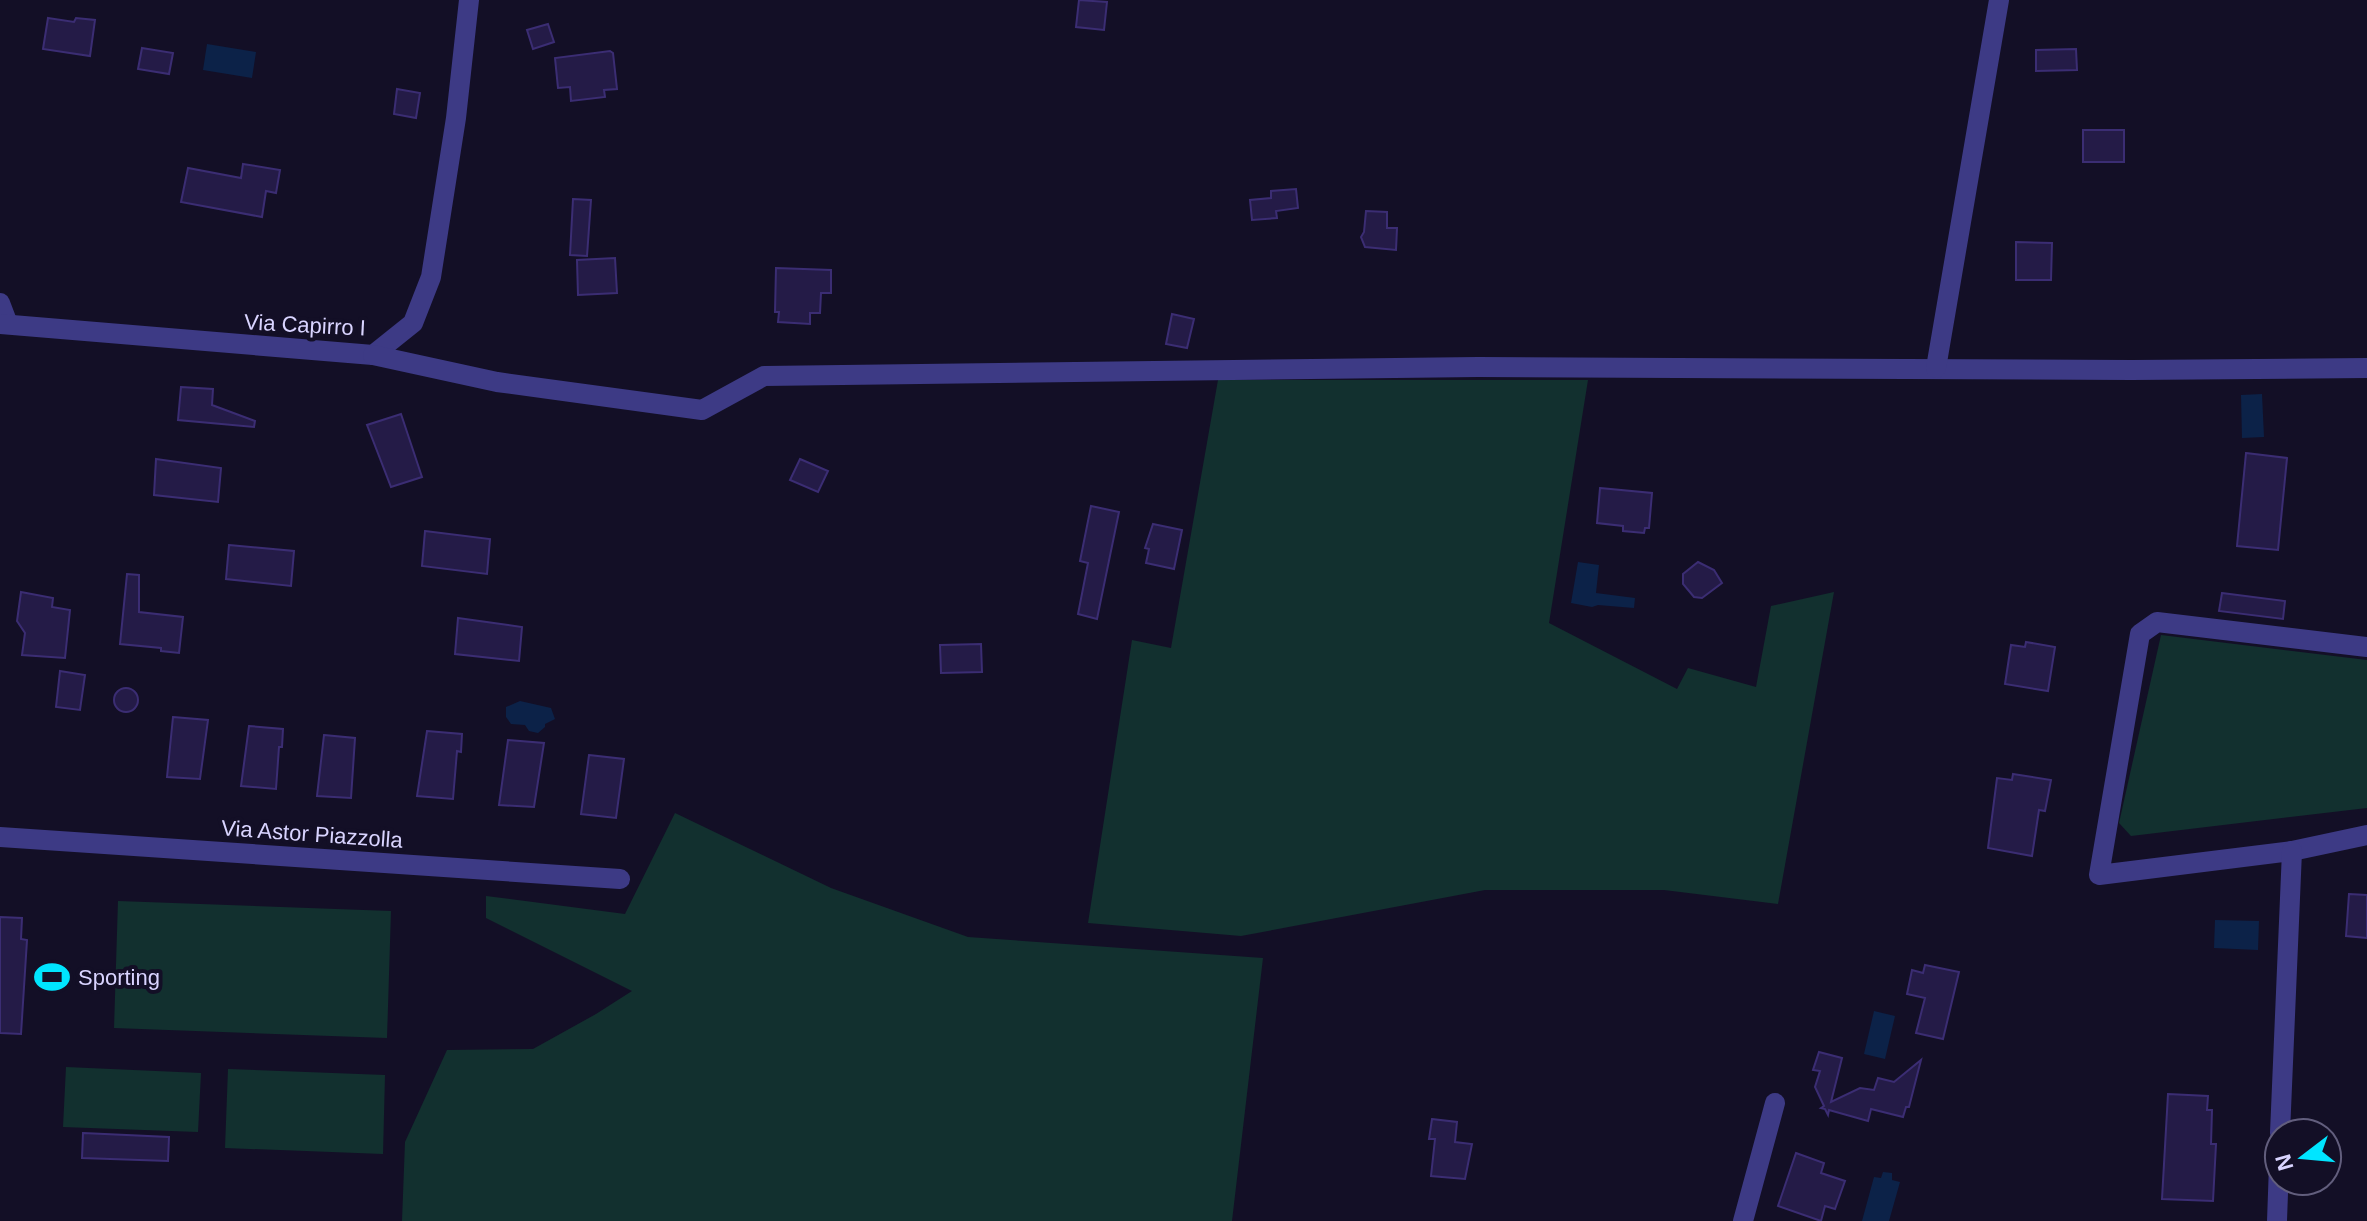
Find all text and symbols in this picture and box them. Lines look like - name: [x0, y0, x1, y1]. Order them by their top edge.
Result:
- street label: Via Capirro I: [243, 309, 367, 341]
- street label: Via Astor Piazzolla: [220, 815, 404, 853]
- sports icon: Sporting: [33, 958, 71, 996]
- place label: Sporting: [78, 965, 160, 990]
- north arrow: [2263, 1117, 2343, 1197]
- text: N: [2270, 1151, 2298, 1173]

